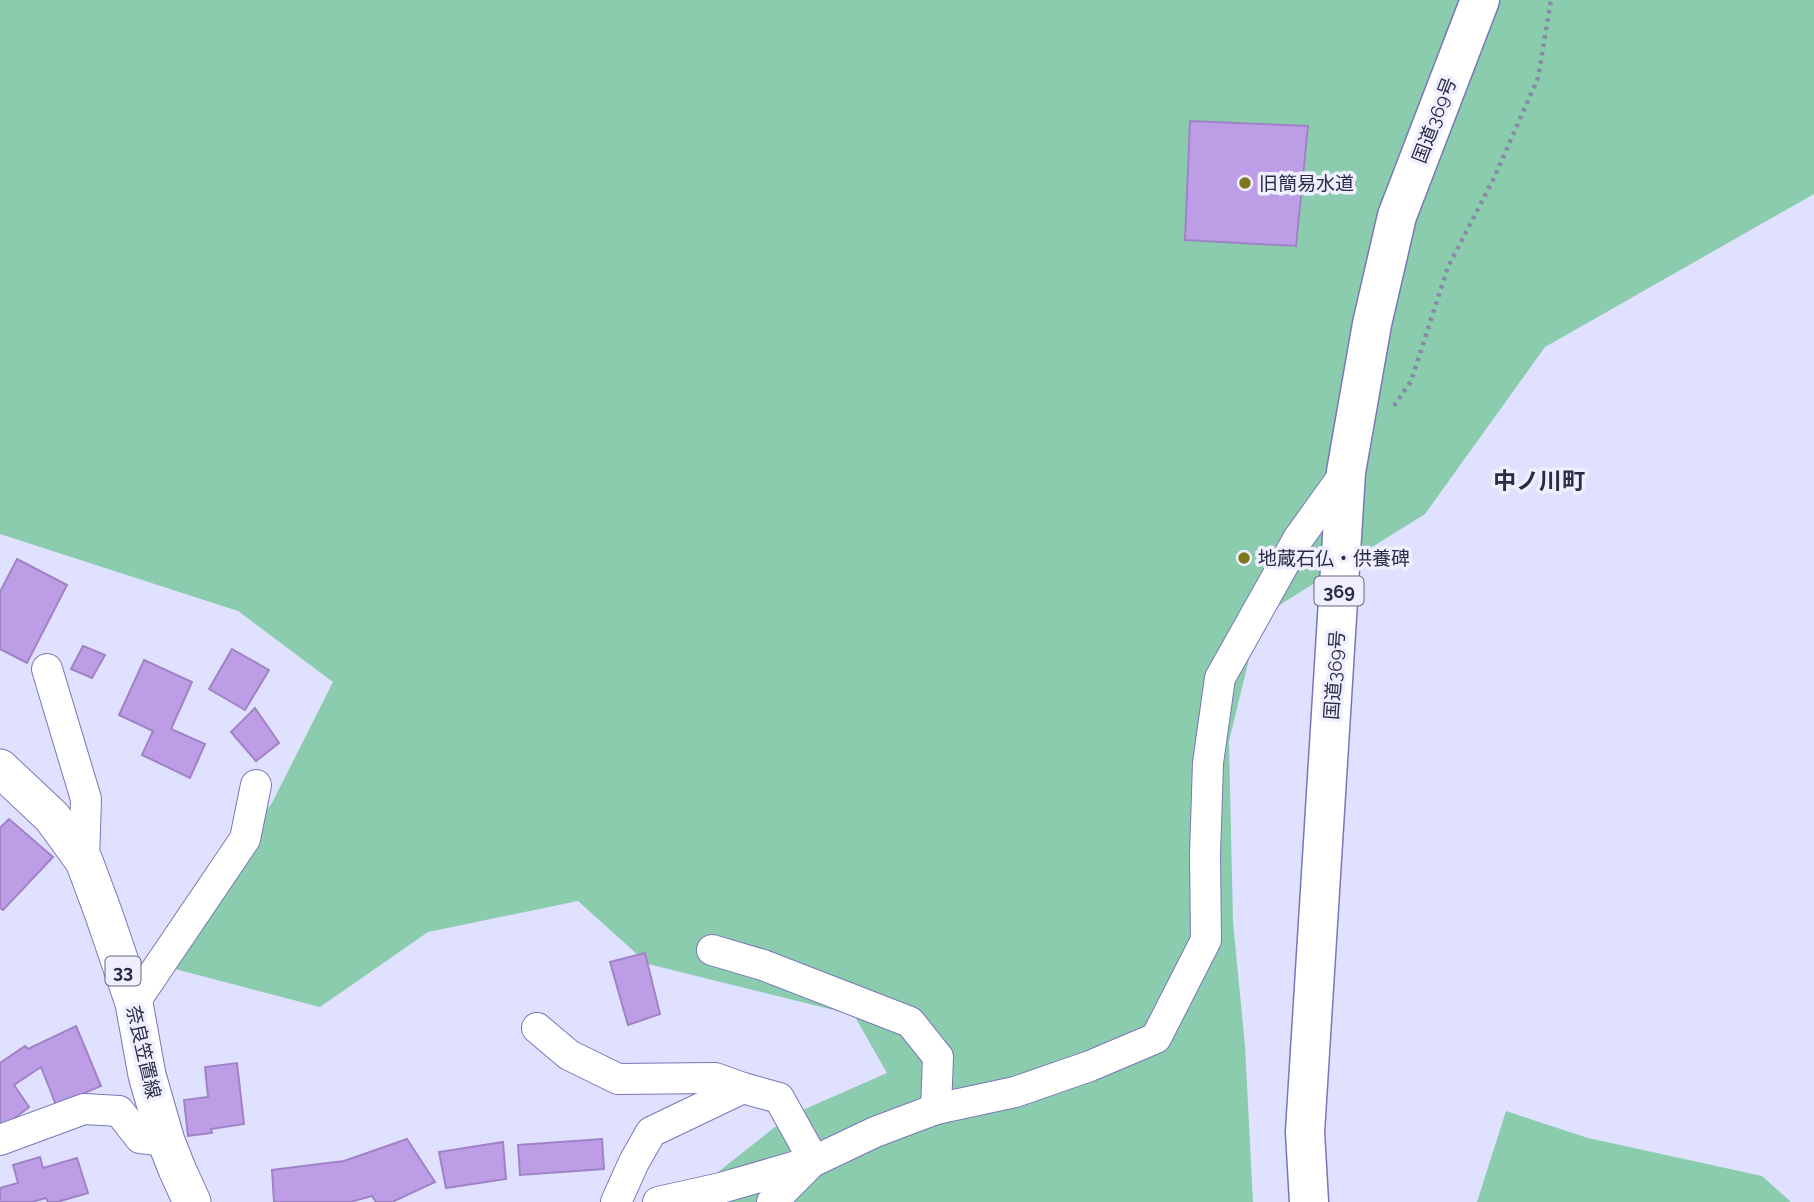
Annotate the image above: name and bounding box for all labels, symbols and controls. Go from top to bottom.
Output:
street label: 国道369号 [1408,74,1460,166]
place label: 旧簡易水道 [1259,172,1354,194]
marker: 旧簡易水道 [1237,175,1253,191]
district label: 中ノ川町 [1493,467,1585,494]
place label: 地蔵石仏・供養碑 [1258,547,1410,569]
marker: 地蔵石仏・供養碑 [1236,550,1252,566]
road number: 369 [1314,576,1364,606]
street label: 国道369号 [1320,629,1348,721]
road number: 33 [106,956,140,986]
street label: 奈良笠置線 [123,1003,165,1101]

